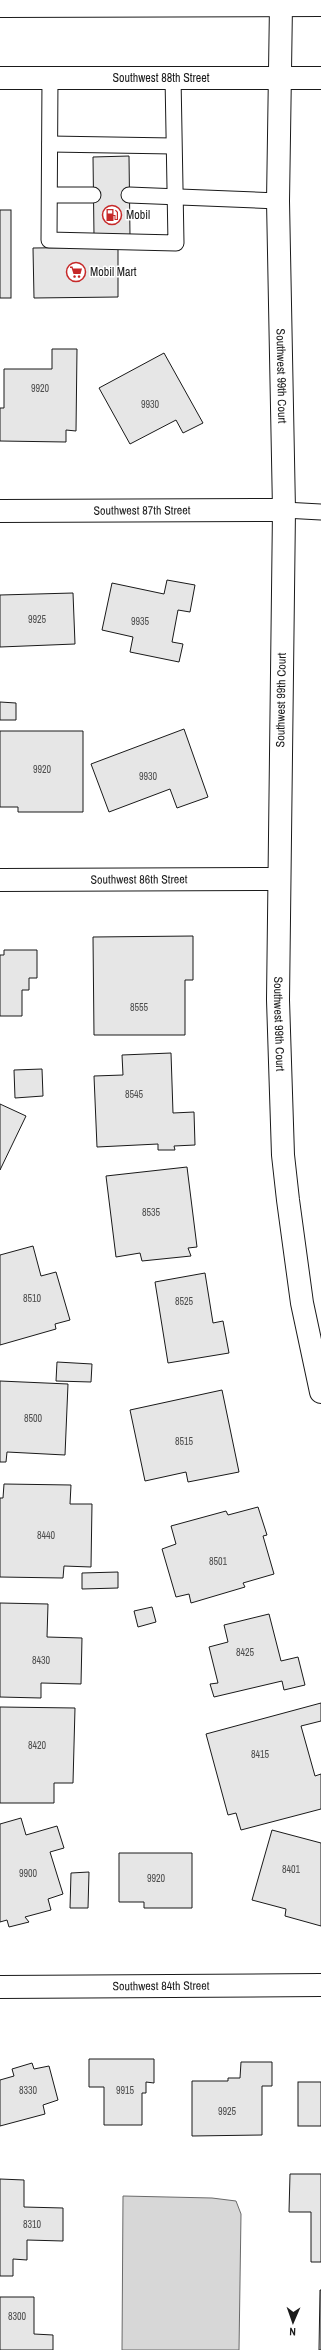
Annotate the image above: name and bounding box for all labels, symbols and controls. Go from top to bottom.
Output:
street label: Southwest 88th Street [112,70,210,86]
fuel station icon: Mobil [101,204,123,226]
place label: Mobil [126,207,150,223]
supermarket icon: Mobil Mart [65,261,87,283]
place label: Mobil Mart [90,264,137,280]
street label: Southwest 99th Court [272,328,290,424]
house number: 9920 [31,382,50,395]
house number: 9930 [141,398,160,411]
street label: Southwest 87th Street [93,502,191,519]
house number: 9925 [28,613,47,626]
house number: 9935 [131,615,150,628]
street label: Southwest 99th Court [272,652,290,747]
house number: 9920 [33,763,52,776]
house number: 9930 [139,770,158,783]
street label: Southwest 86th Street [90,871,188,888]
street label: Southwest 99th Court [270,976,288,1072]
house number: 8555 [130,1001,149,1014]
house number: 8545 [125,1088,144,1101]
house number: 8535 [142,1206,161,1219]
house number: 8510 [23,1292,42,1305]
house number: 8525 [175,1295,194,1308]
house number: 8500 [24,1412,43,1425]
house number: 8515 [175,1435,194,1448]
house number: 8440 [37,1529,56,1542]
house number: 8501 [209,1555,228,1568]
house number: 8425 [236,1646,255,1659]
house number: 8430 [32,1654,51,1667]
house number: 8420 [28,1739,47,1752]
house number: 8415 [251,1748,270,1761]
house number: 8401 [282,1863,301,1876]
house number: 9900 [19,1867,38,1880]
house number: 9920 [147,1872,166,1885]
street label: Southwest 84th Street [112,1978,210,1994]
house number: 8330 [19,2084,38,2097]
house number: 9915 [116,2084,135,2097]
house number: 9925 [218,2105,237,2118]
house number: 8310 [23,2218,42,2231]
north arrow [273,2302,313,2342]
house number: 8300 [8,2310,27,2323]
text: N [289,2325,296,2339]

